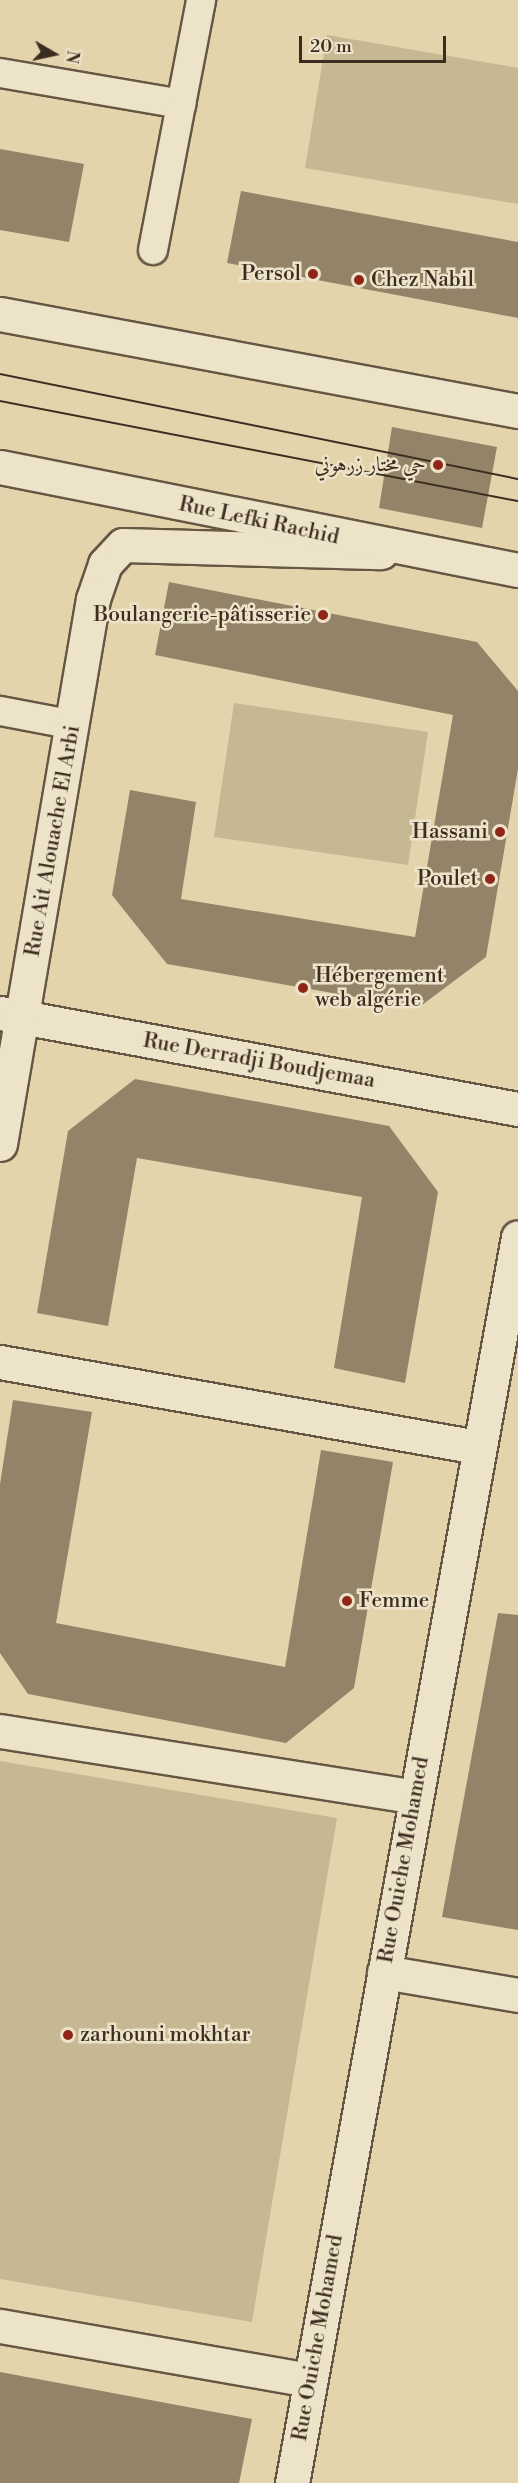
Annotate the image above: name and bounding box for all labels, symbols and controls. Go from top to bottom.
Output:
north arrow [24,24,84,84]
scale bar [302,24,449,62]
text: 20 m [310,35,352,58]
text: N [61,49,83,65]
place label: Persol [241,261,301,287]
marker: Persol [306,267,320,281]
place label: Chez Nabil [371,267,474,293]
marker: Chez Nabil [352,273,366,287]
place label: حي مختار زرهوني [314,452,426,478]
marker: حي مختار زرهوني [431,458,445,472]
street label: Rue Lefki Rachid [177,492,341,550]
place label: Boulangerie-pâtisserie [93,602,311,628]
marker: Boulangerie-pâtisserie [316,608,330,622]
street label: Rue Ait Alouache El Arbi [20,723,86,959]
place label: Hassani [412,819,488,845]
marker: Hassani [493,825,507,839]
place label: Poulet [417,866,478,892]
marker: Poulet [483,872,497,886]
place label: Hébergement web algérie [315,963,444,1013]
marker: Hébergement web algérie [296,981,310,995]
street label: Rue Derradji Boudjemaa [141,1028,377,1094]
place label: Femme [359,1588,429,1614]
marker: Femme [340,1594,354,1608]
street label: Rue Ouiche Mohamed [373,1755,435,1965]
place label: zarhouni mokhtar [80,2022,251,2048]
marker: zarhouni mokhtar [61,2028,75,2042]
street label: Rue Ouiche Mohamed [287,2233,349,2443]

